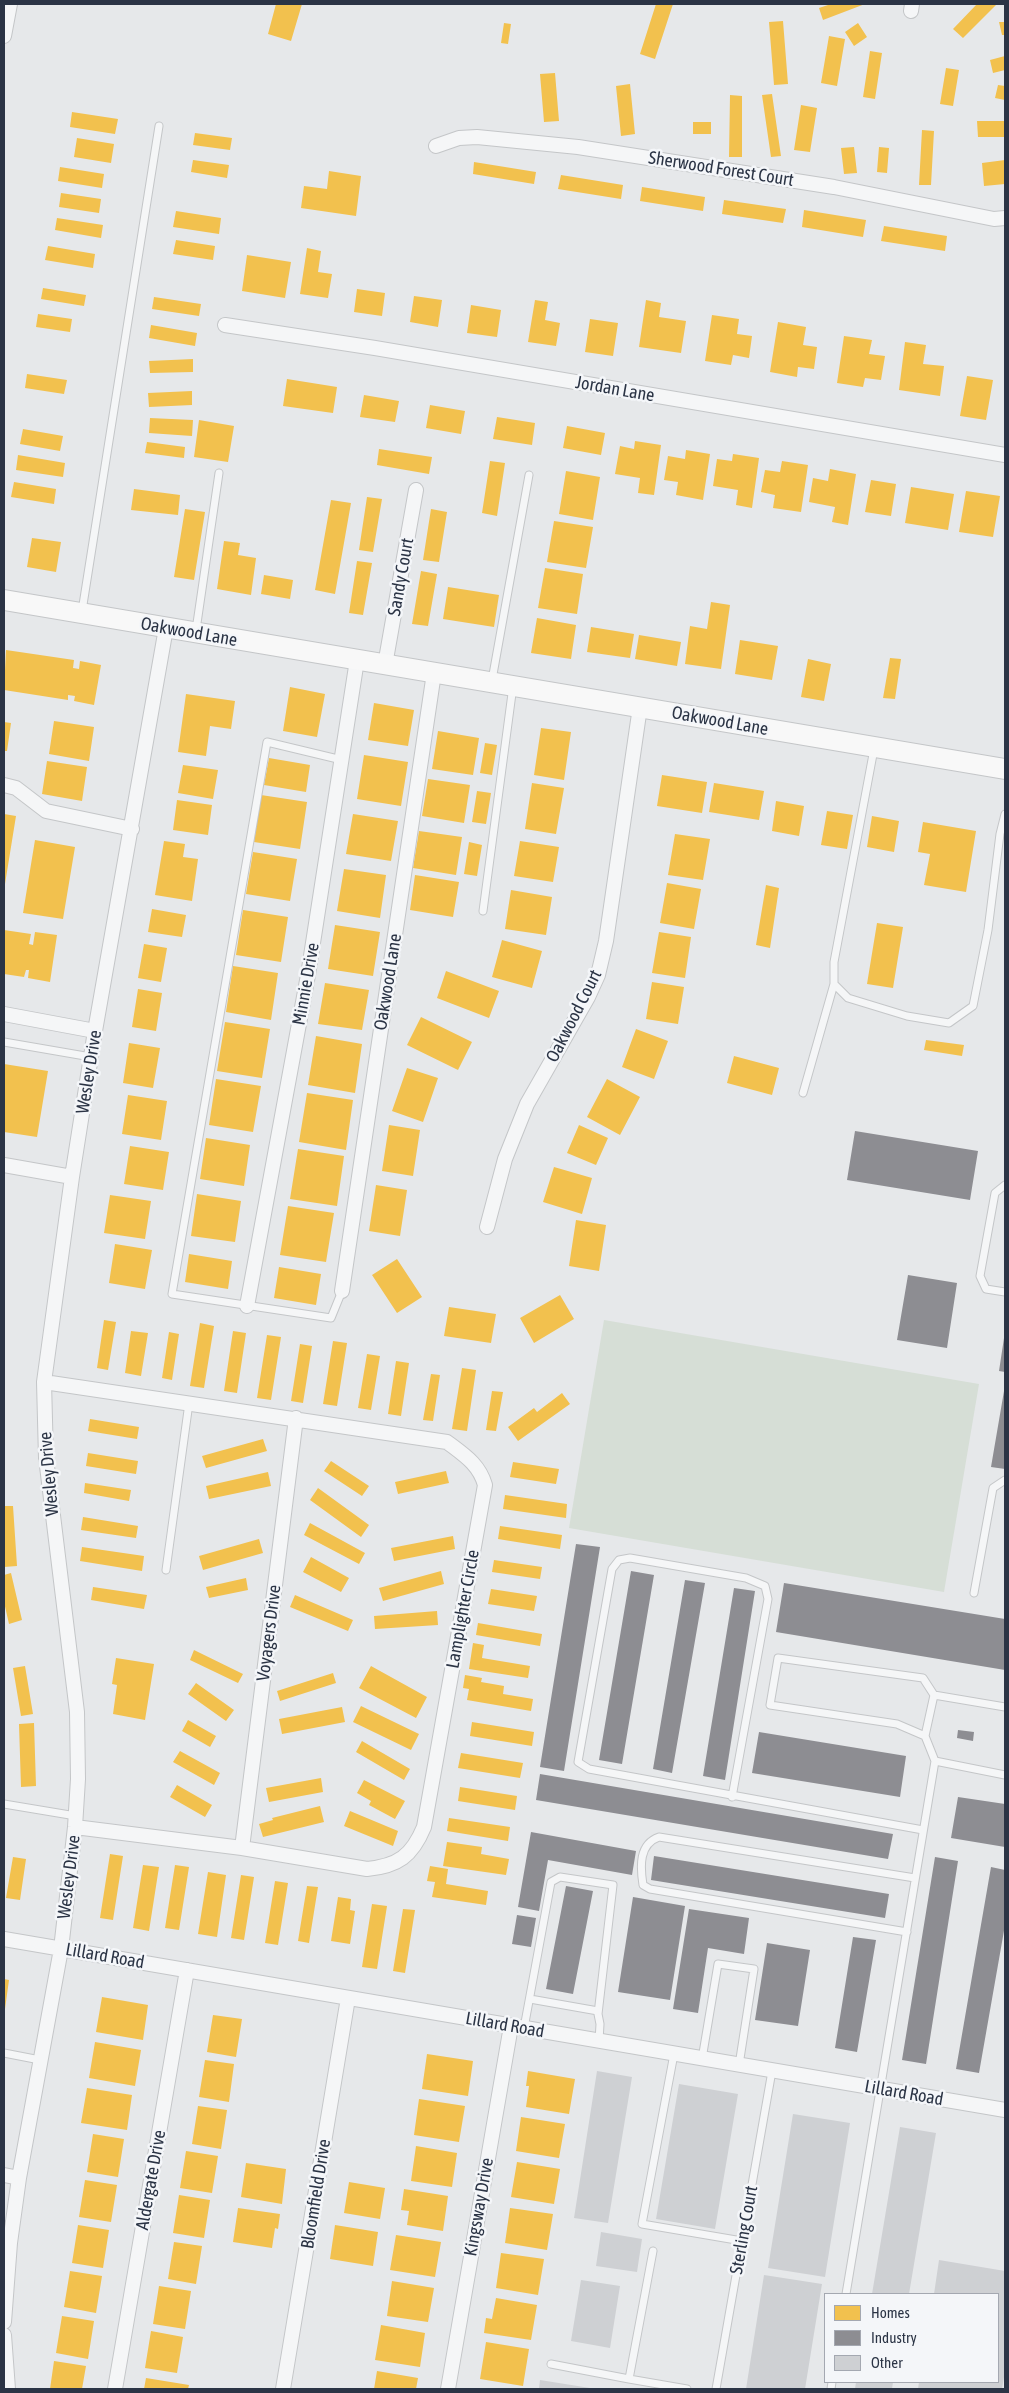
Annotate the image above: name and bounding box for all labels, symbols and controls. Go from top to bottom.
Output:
street label: Sherwood Forest Court [647,147,795,191]
street label: Jordan Lane [574,371,656,407]
street label: Sandy Court [384,536,418,618]
street label: Oakwood Lane [139,613,239,651]
street label: Oakwood Lane [670,702,770,740]
street label: Oakwood Lane [370,932,406,1032]
street label: Minnie Drive [288,941,324,1027]
street label: Oakwood Court [541,966,607,1066]
street label: Wesley Drive [72,1029,106,1115]
street label: Wesley Drive [35,1431,63,1517]
street label: Lamplighter Circle [442,1548,484,1670]
street label: Voyagers Drive [252,1584,286,1682]
street label: Wesley Drive [53,1834,85,1920]
street label: Lillard Road [64,1938,146,1974]
street label: Lillard Road [464,2007,546,2043]
street label: Lillard Road [863,2075,945,2111]
street label: Aldergate Drive [132,2128,170,2232]
street label: Bloomfield Drive [297,2138,335,2250]
street label: Kingsway Drive [460,2156,498,2258]
street label: Sterling Court [726,2184,762,2276]
legend [824,2293,999,2383]
text: Homes [871,2304,910,2321]
text: Industry [871,2329,917,2346]
text: Other [871,2354,903,2371]

